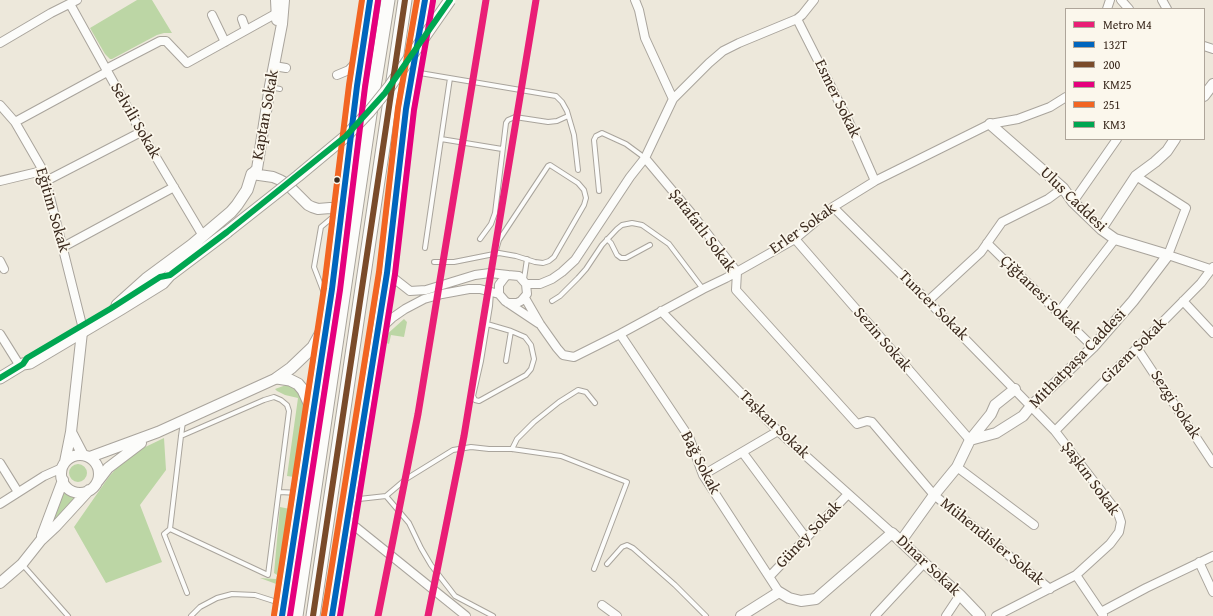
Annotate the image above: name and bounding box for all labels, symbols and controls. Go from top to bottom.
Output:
legend [1065,8,1205,140]
text: Metro M4 [1103,16,1152,33]
text: 132T [1103,36,1127,53]
text: 200 [1103,56,1120,73]
street label: Esmer Sokak [810,57,864,141]
street label: Kaptan Sokak [249,68,283,162]
text: KM25 [1103,76,1132,93]
street label: Selvili Sokak [106,80,164,162]
text: 251 [1103,96,1120,113]
text: KM3 [1103,116,1126,133]
street label: Ulus Caddesi [1036,163,1110,237]
street label: Eğitim Sokak [31,166,73,254]
unlabelled marker [332,175,342,185]
street label: Şatafatlı Sokak [664,186,740,276]
street label: Erler Sokak [766,199,840,259]
street label: Çiğtanesi Sokak [996,252,1084,338]
street label: Tuncer Sokak [894,267,972,345]
street label: Sezin Sokak [849,304,915,376]
street label: Mithatpaşa Caddesi [1026,305,1130,413]
street label: Gizem Sokak [1097,314,1171,388]
street label: Sezgi Sokak [1146,367,1204,443]
street label: Taşkan Sokak [735,387,813,463]
street label: Bağ Sokak [676,428,724,498]
street label: Şaşkın Sokak [1057,438,1123,520]
street label: Mühendisler Sokak [936,494,1048,590]
street label: Güney Sokak [772,497,846,573]
street label: Dinar Sokak [892,531,964,601]

